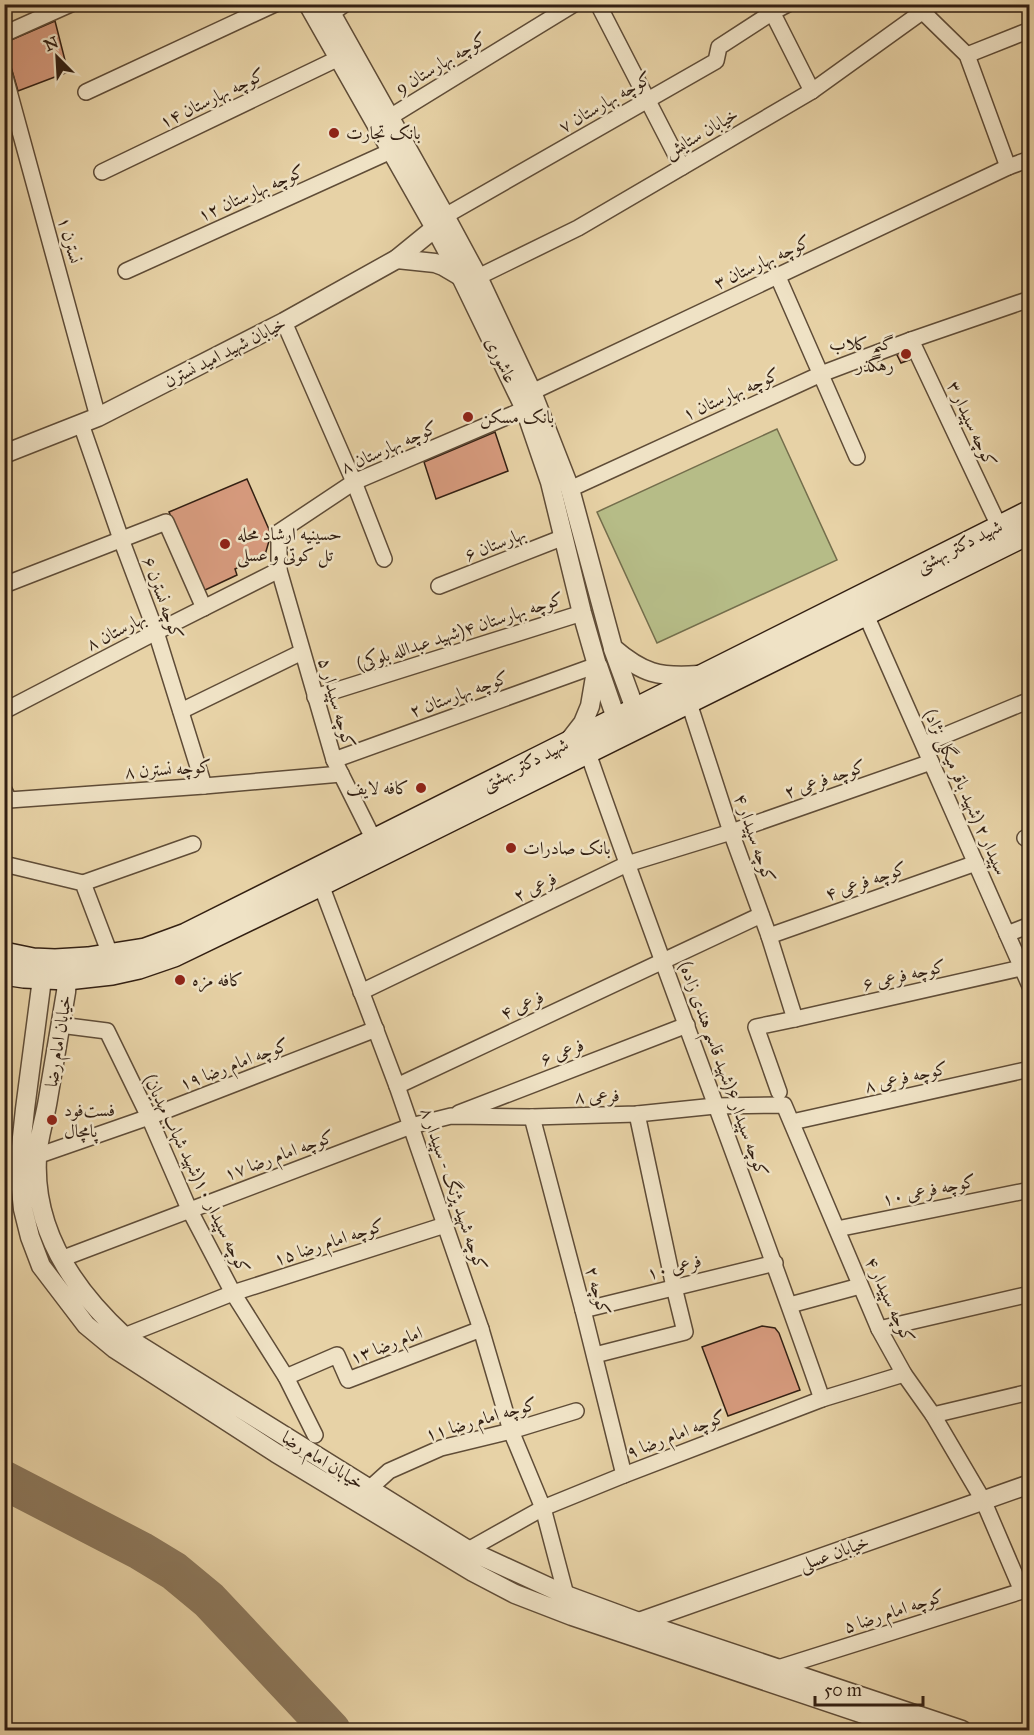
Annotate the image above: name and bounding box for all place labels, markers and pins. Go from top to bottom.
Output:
place label: بانک تجارت [346,122,421,144]
marker: بانک تجارت [327,126,341,140]
place label: گیم کلاب رهگذر [829,333,894,376]
marker: گیم کلاب رهگذر [899,347,913,361]
place label: بانک مسکن [480,406,554,429]
marker: بانک مسکن [461,410,475,424]
place label: حسینیه ارشاد محله تل کوتی و عسلی [237,523,342,568]
marker: حسینیه ارشاد محله تل کوتی و عسلی [218,537,232,551]
place label: کافه لایف [346,777,409,799]
marker: کافه لایف [414,781,428,795]
place label: بانک صادرات [523,837,611,859]
marker: بانک صادرات [504,841,518,855]
place label: کافه مزه [192,969,243,993]
marker: کافه مزه [173,973,187,987]
place label: فست‌فود پامچال [64,1099,115,1144]
marker: فست‌فود پامچال [45,1113,59,1127]

